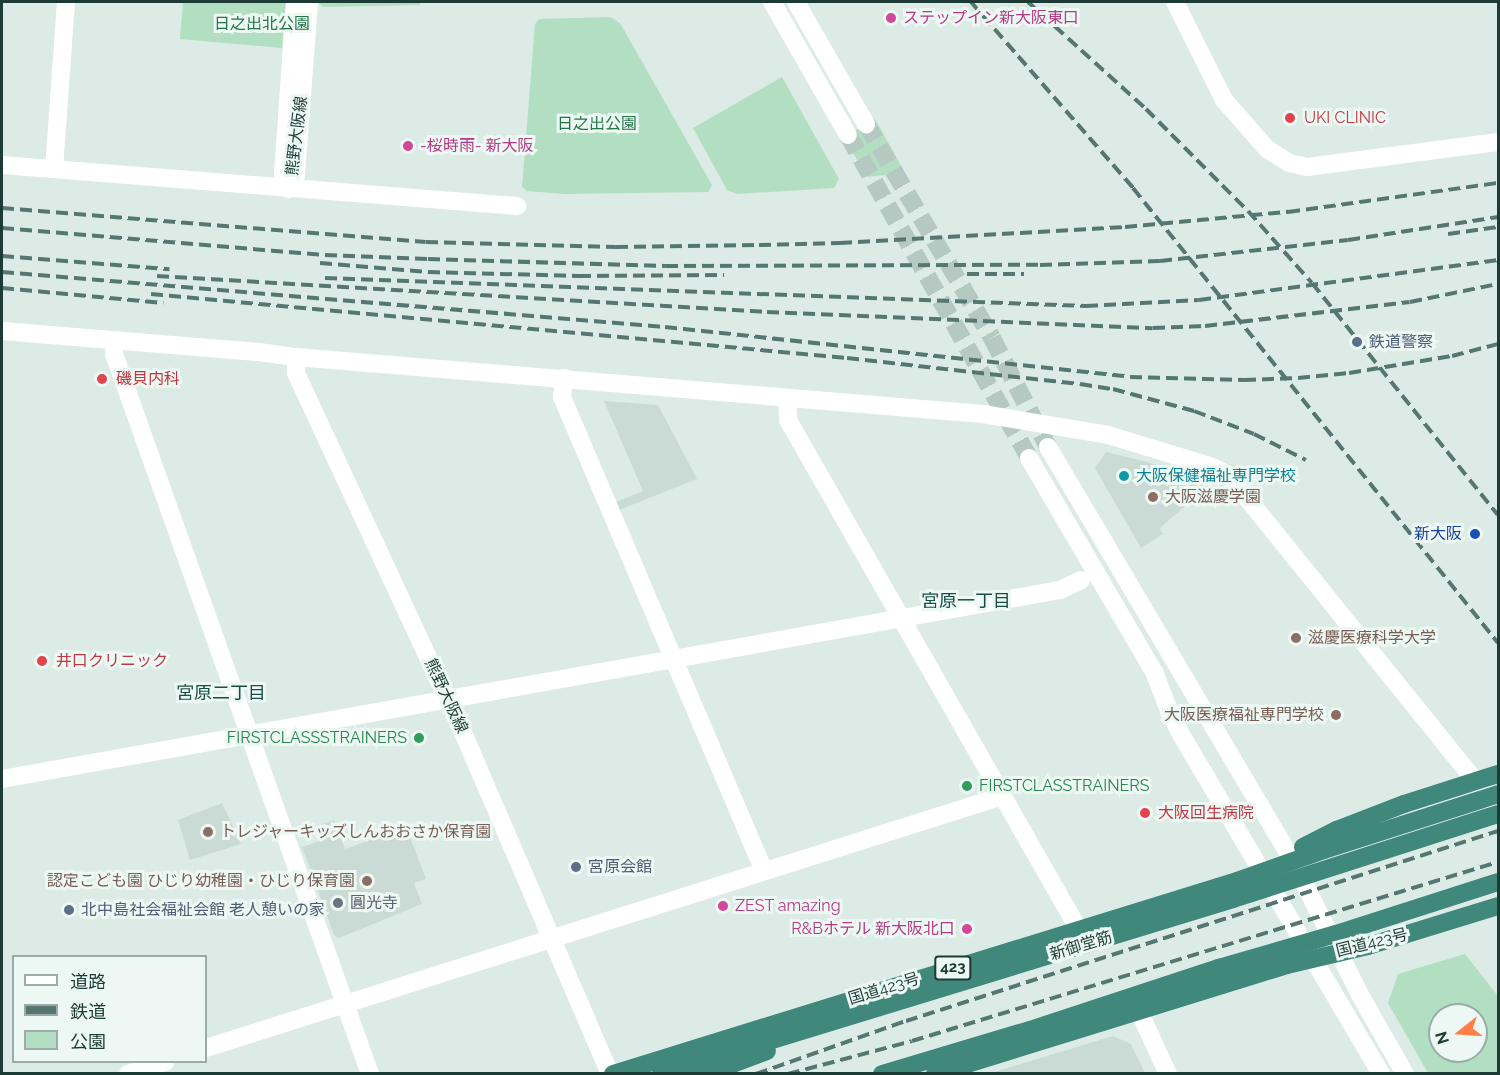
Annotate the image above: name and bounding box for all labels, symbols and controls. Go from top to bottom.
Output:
place label: ステップイン新大阪東口 [903,8,1079,28]
marker: ステップイン新大阪東口 [884,11,898,25]
park label: 日之出北公園 [214,14,310,34]
street label: 熊野大阪線 [283,95,311,177]
place label: UKI CLINIC [1304,108,1386,128]
marker: UKI CLINIC [1281,109,1299,127]
park label: 日之出公園 [557,114,637,134]
place label: -桜時雨- 新大阪 [420,136,534,156]
marker: -桜時雨- 新大阪 [401,139,415,153]
place label: 鉄道警察 [1369,332,1433,352]
marker: 鉄道警察 [1350,335,1364,349]
place label: 磯貝内科 [116,369,180,389]
marker: 磯貝内科 [93,370,111,388]
place label: 大阪保健福祉専門学校 [1136,466,1296,486]
marker: 大阪保健福祉専門学校 [1117,469,1131,483]
place label: 大阪滋慶学園 [1165,487,1261,507]
marker: 大阪滋慶学園 [1146,490,1160,504]
place label: 新大阪 [1414,524,1462,544]
marker: 新大阪 [1466,525,1484,543]
district label: 宮原一丁目 [921,590,1011,612]
place label: 滋慶医療科学大学 [1308,628,1436,648]
marker: 滋慶医療科学大学 [1289,631,1303,645]
place label: 井口クリニック [56,651,168,671]
marker: 井口クリニック [33,652,51,670]
street label: 熊野大阪線 [420,656,472,736]
district label: 宮原二丁目 [176,682,266,704]
place label: 大阪医療福祉専門学校 [1164,705,1324,725]
marker: 大阪医療福祉専門学校 [1329,708,1343,722]
place label: FIRSTCLASSSTRAINERS [227,728,407,748]
marker: FIRSTCLASSSTRAINERS [412,731,426,745]
place label: FIRSTCLASSTRAINERS [979,776,1149,796]
marker: FIRSTCLASSTRAINERS [960,779,974,793]
place label: 大阪回生病院 [1158,803,1254,823]
marker: 大阪回生病院 [1136,804,1154,822]
place label: トレジャーキッズしんおおさか保育園 [220,822,492,842]
marker: トレジャーキッズしんおおさか保育園 [201,825,215,839]
place label: 宮原会館 [588,857,652,877]
marker: 宮原会館 [569,860,583,874]
place label: 認定こども園 ひじり幼稚園・ひじり保育園 [47,871,355,891]
marker: 認定こども園 ひじり幼稚園・ひじり保育園 [360,874,374,888]
place label: 圓光寺 [350,893,398,913]
marker: 圓光寺 [331,896,345,910]
place label: ZEST amazing [735,896,841,916]
marker: ZEST amazing [716,899,730,913]
place label: 北中島社会福祉会館 老人憩いの家 [81,900,325,920]
marker: 北中島社会福祉会館 老人憩いの家 [62,903,76,917]
place label: R&Bホテル 新大阪北口 [791,919,955,939]
marker: R&Bホテル 新大阪北口 [960,922,974,936]
street label: 国道423号 [1334,925,1410,961]
street label: 新御堂筋 [1048,927,1114,965]
legend [12,955,207,1063]
road number: 423 [934,956,972,980]
street label: 国道423号 [846,969,922,1009]
text: 道路 [70,971,106,992]
text: 鉄道 [70,1001,106,1022]
north arrow [1428,1003,1488,1063]
text: N [1431,1029,1453,1046]
text: 公園 [70,1031,106,1052]

